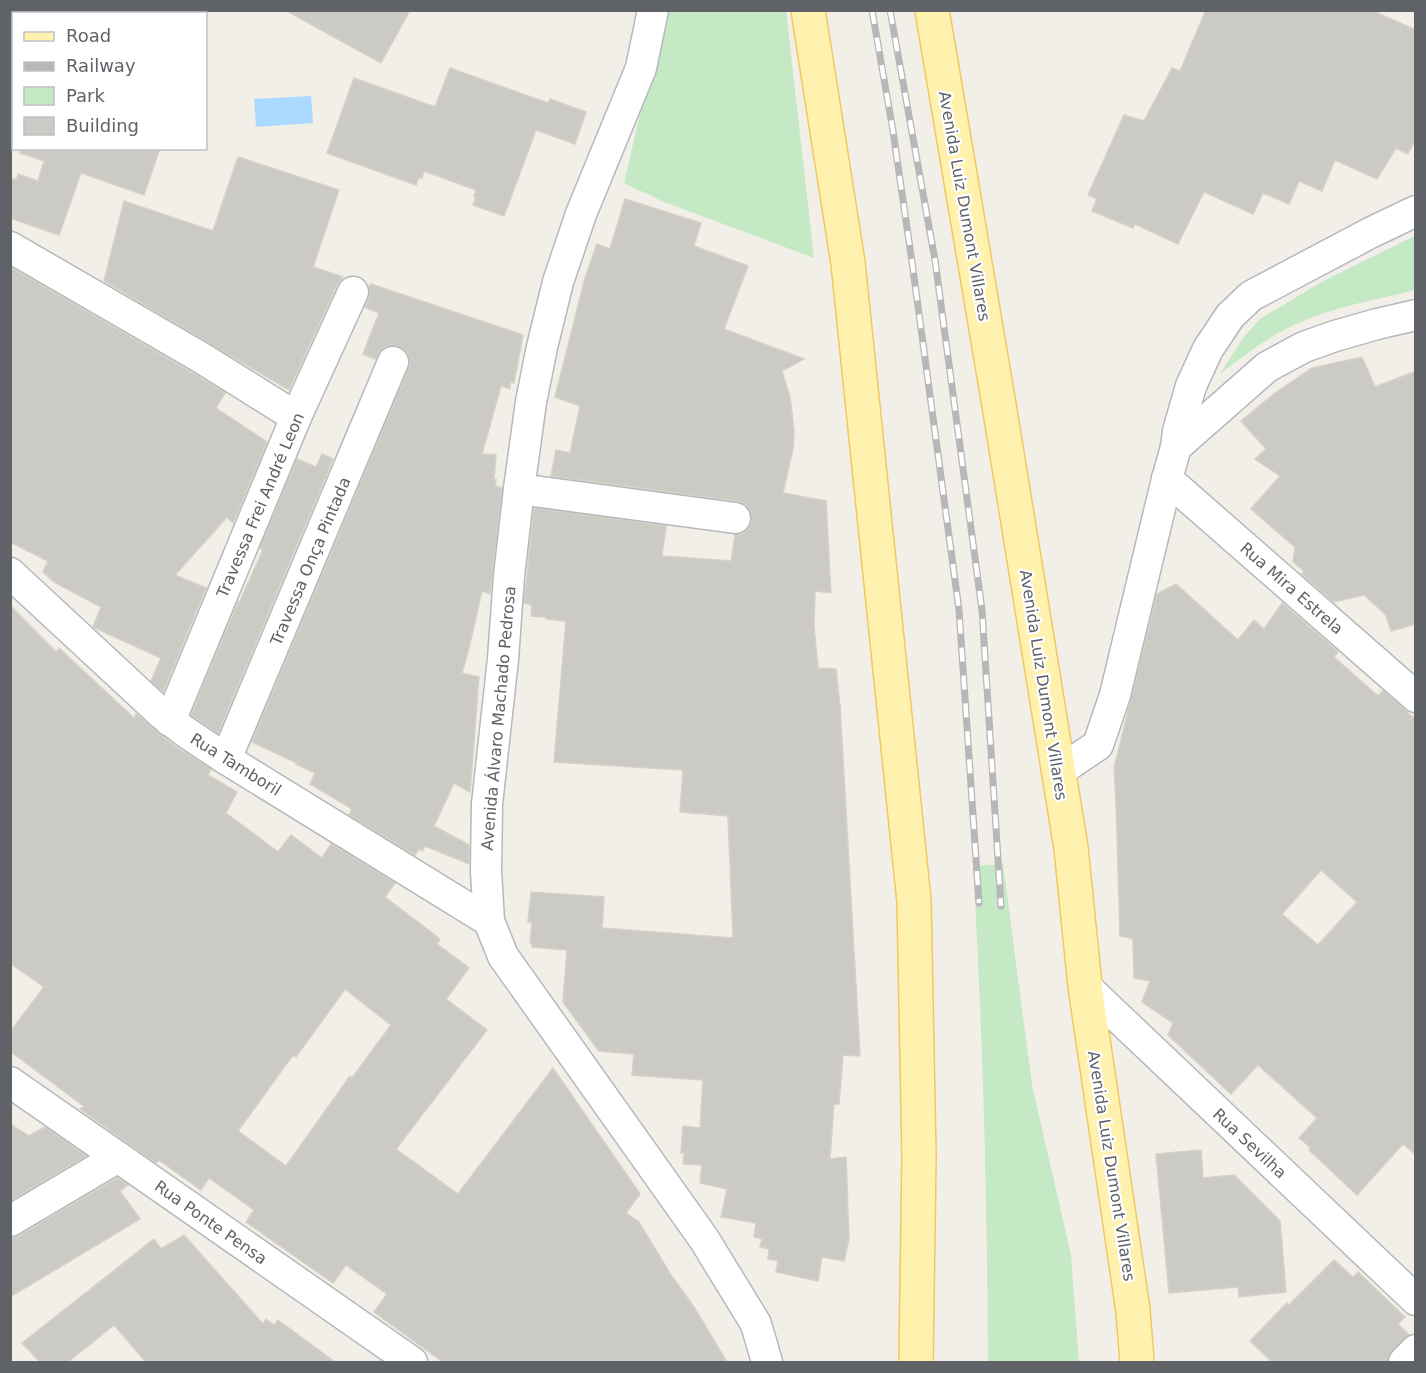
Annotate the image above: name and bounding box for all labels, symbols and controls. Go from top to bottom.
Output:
legend [12,12,207,150]
text: Road [66,25,111,46]
text: Railway [66,55,136,76]
text: Park [66,85,105,106]
street label: Avenida Luiz Dumont Villares [935,90,994,323]
text: Building [66,115,139,136]
street label: Travessa Frei André Leon [212,410,308,601]
street label: Travessa Onça Pintada [266,474,355,649]
street label: Rua Mira Estrela [1236,539,1347,638]
street label: Avenida Luiz Dumont Villares [1016,568,1071,802]
street label: Avenida Álvaro Machado Pedrosa [477,585,520,851]
street label: Rua Tamboril [187,729,285,800]
street label: Avenida Luiz Dumont Villares [1084,1049,1139,1283]
street label: Rua Sevilha [1209,1104,1290,1182]
street label: Rua Ponte Pensa [151,1177,271,1268]

